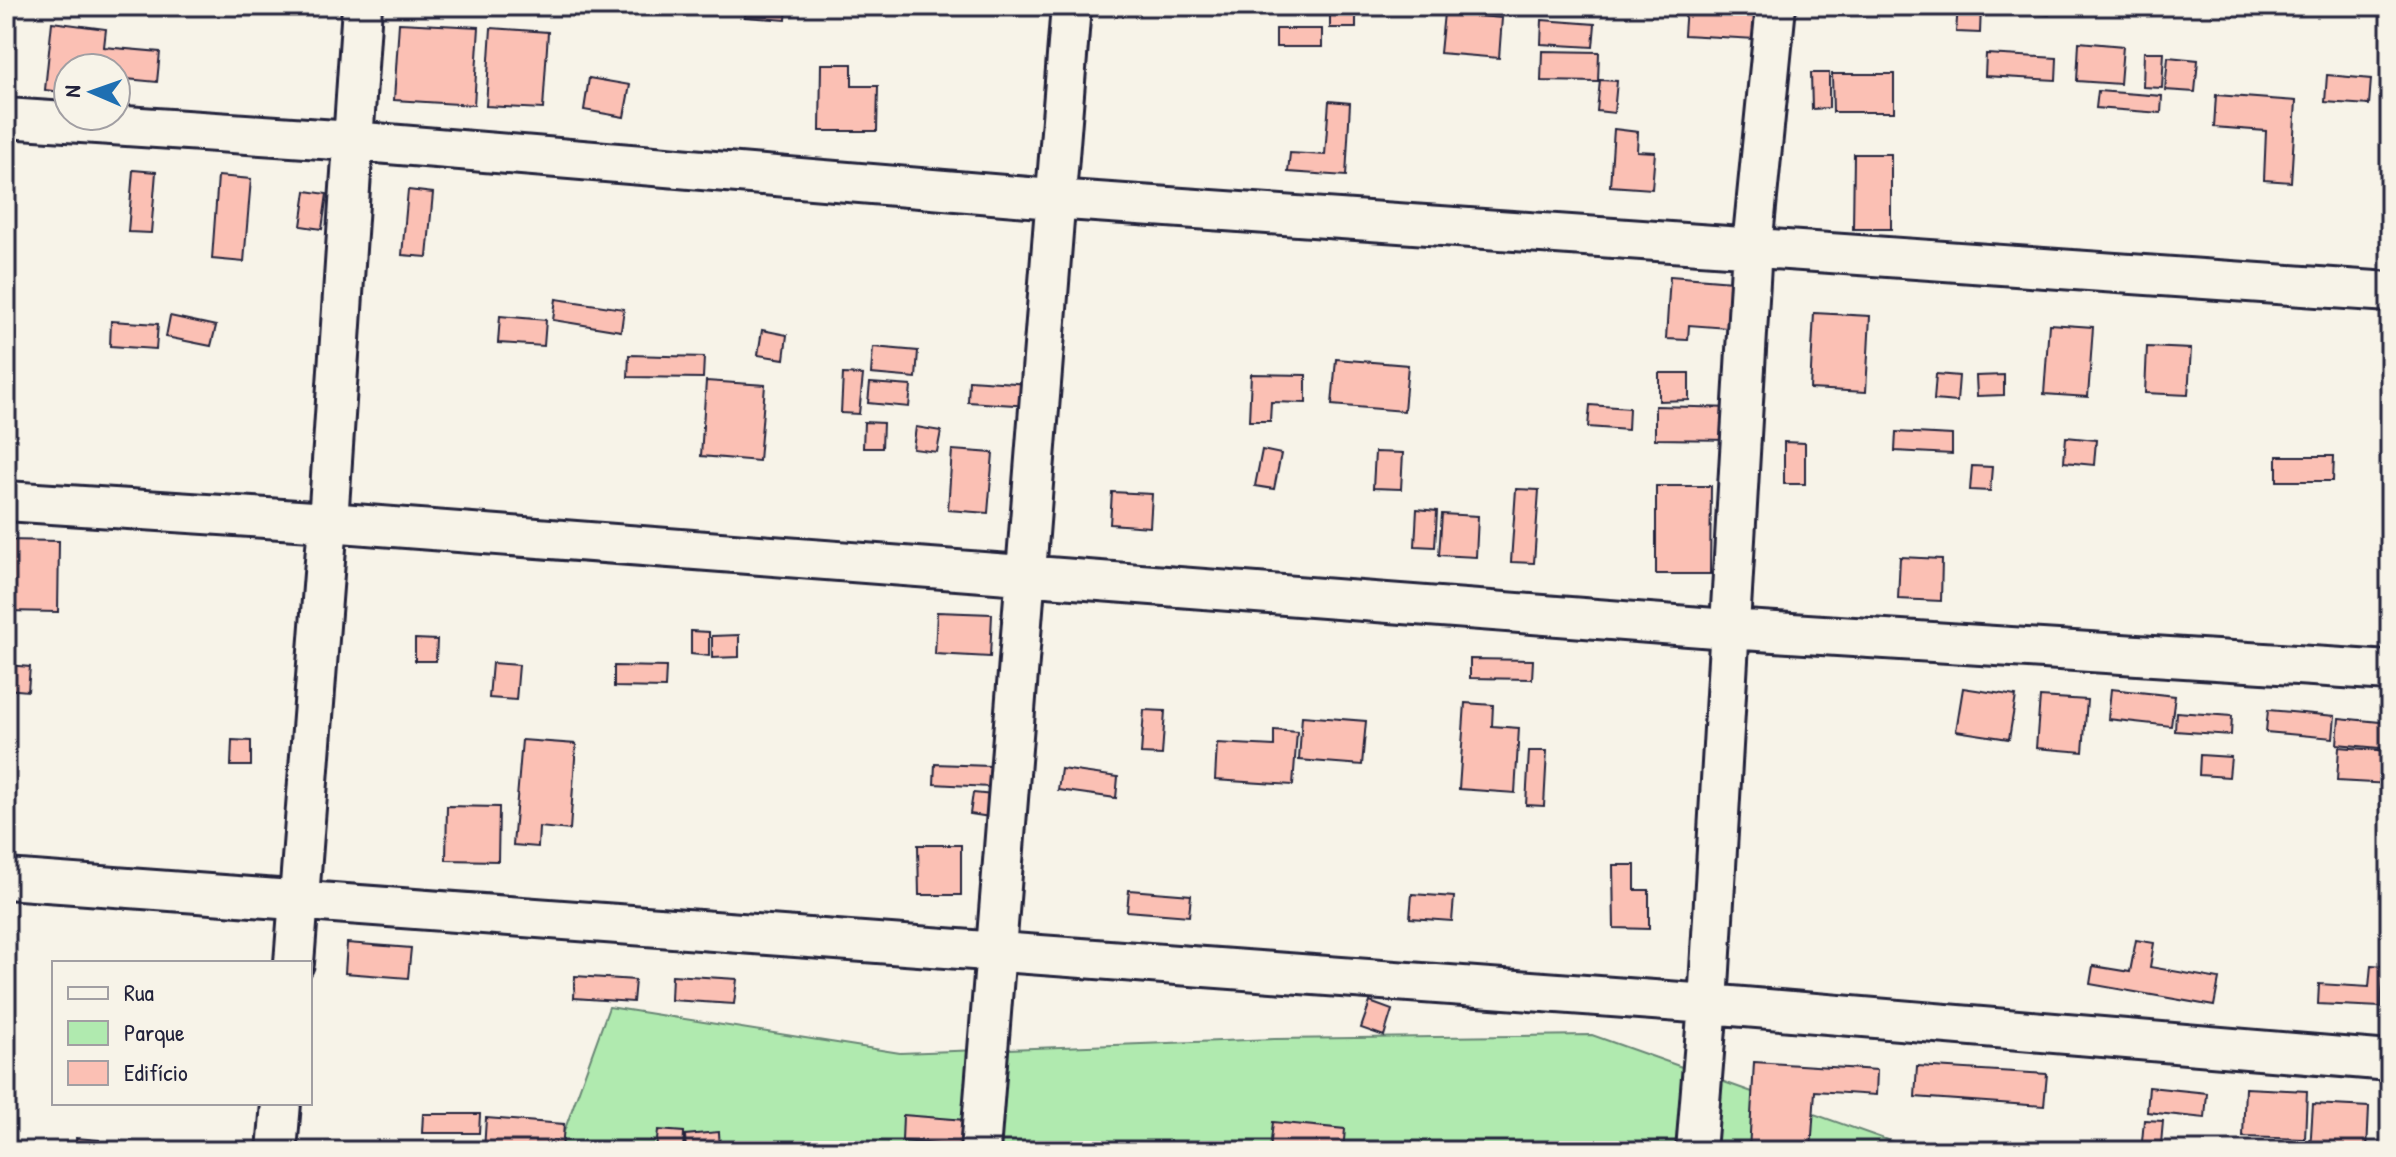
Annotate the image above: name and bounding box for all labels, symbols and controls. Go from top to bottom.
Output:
north arrow [52,52,132,132]
text: N [57,85,87,98]
legend [52,961,312,1105]
text: Rua [124,976,154,1008]
text: Parque [124,1016,185,1048]
text: Edifício [124,1056,188,1088]

